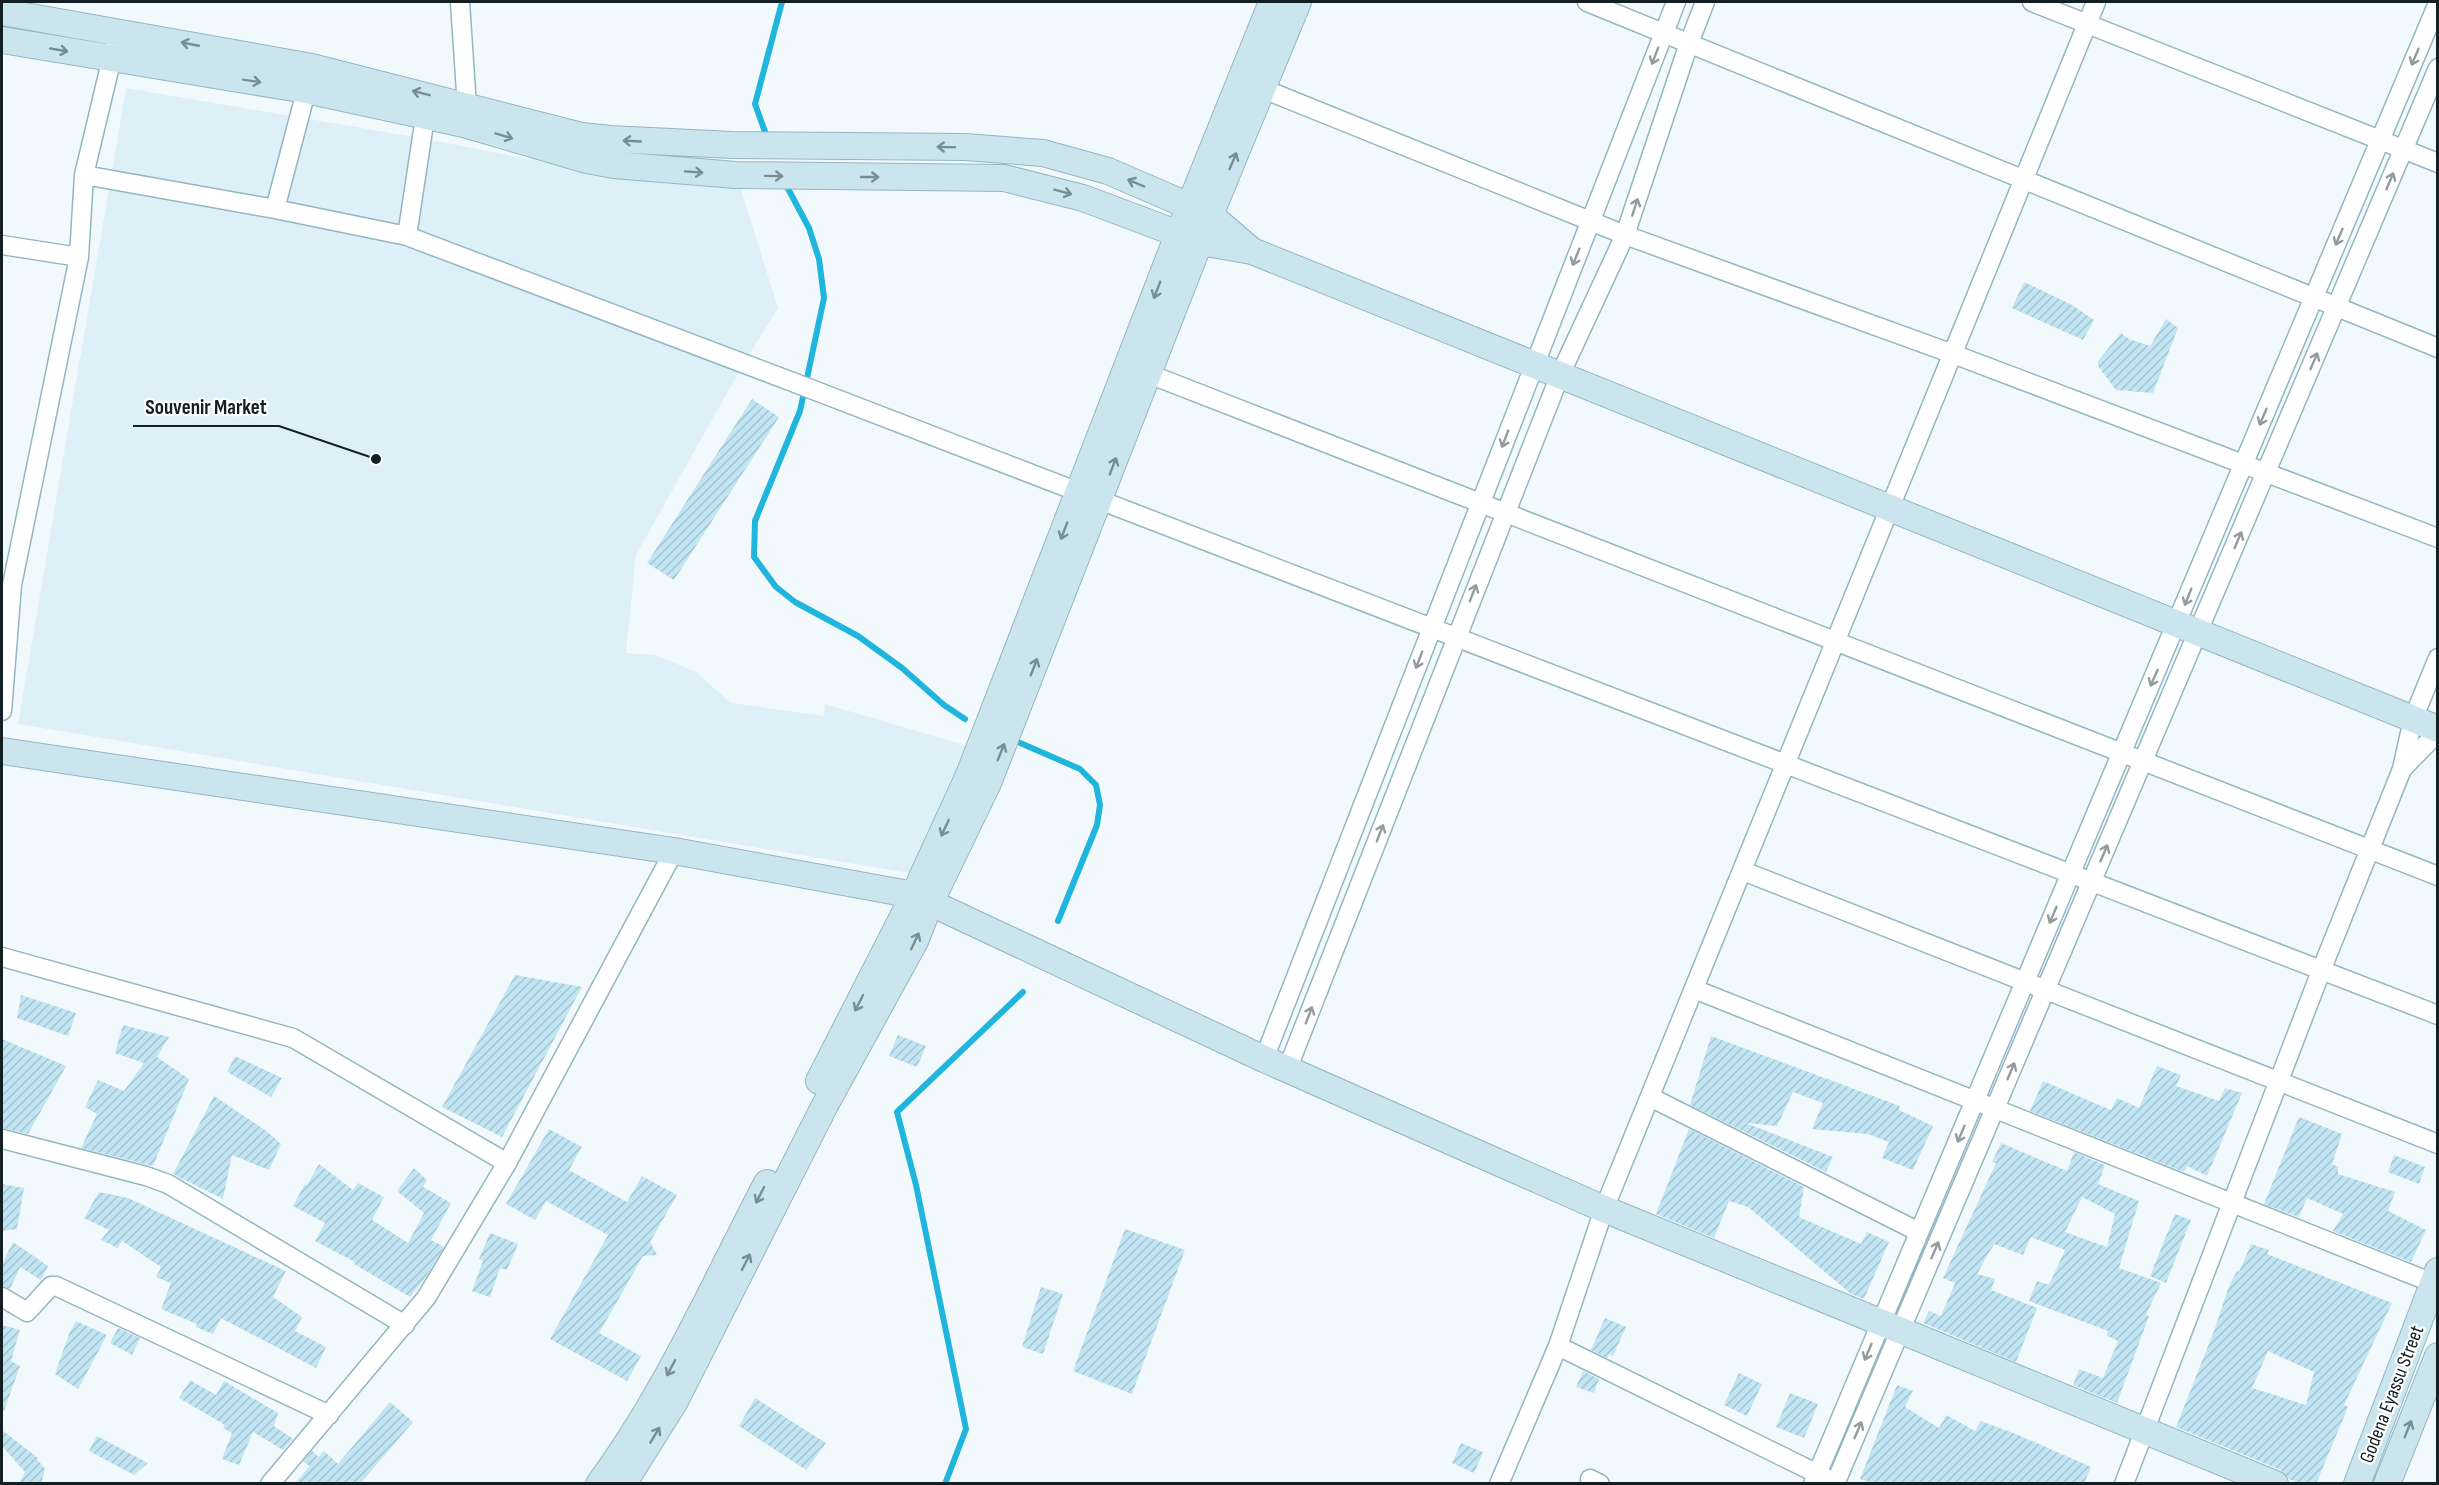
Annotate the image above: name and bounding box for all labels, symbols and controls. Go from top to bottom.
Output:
one-way arrow [180,38,200,49]
one-way arrow [49,45,69,56]
one-way arrow [1649,46,1660,65]
one-way arrow [2409,48,2420,66]
one-way arrow [241,76,261,87]
one-way arrow [412,87,431,99]
one-way arrow [494,131,513,142]
one-way arrow [622,135,642,146]
one-way arrow [937,141,957,153]
one-way arrow [1228,153,1239,171]
one-way arrow [684,167,704,178]
one-way arrow [763,170,783,182]
one-way arrow [859,171,879,183]
one-way arrow [2385,172,2396,191]
one-way arrow [1127,177,1146,188]
one-way arrow [1053,187,1072,198]
one-way arrow [1630,198,1641,217]
one-way arrow [2333,227,2344,246]
one-way arrow [1570,247,1581,266]
one-way arrow [1150,280,1161,299]
one-way arrow [2309,352,2320,370]
callout: Souvenir Market [133,387,279,426]
text: Souvenir Market [145,395,267,420]
one-way arrow [2257,407,2268,425]
one-way arrow [1499,429,1510,447]
one-way arrow [1108,457,1119,476]
one-way arrow [1058,521,1069,539]
one-way arrow [2233,531,2244,550]
one-way arrow [1468,584,1479,603]
one-way arrow [2182,587,2193,605]
one-way arrow [1413,650,1424,668]
one-way arrow [1030,659,1041,677]
one-way arrow [2148,668,2159,686]
one-way arrow [996,744,1007,762]
one-way arrow [938,818,950,836]
one-way arrow [1375,825,1386,843]
one-way arrow [2100,844,2111,862]
one-way arrow [2046,906,2057,924]
one-way arrow [910,933,921,951]
one-way arrow [853,993,864,1011]
one-way arrow [1304,1006,1315,1025]
one-way arrow [2006,1062,2017,1081]
one-way arrow [1955,1124,1966,1142]
one-way arrow [754,1186,766,1204]
one-way arrow [1930,1242,1941,1260]
one-way arrow [741,1254,753,1272]
street label: Godena Eyassu Street [2355,1322,2429,1467]
one-way arrow [1862,1343,1873,1361]
one-way arrow [664,1359,676,1377]
one-way arrow [2403,1420,2414,1439]
one-way arrow [1853,1421,1864,1439]
one-way arrow [649,1427,661,1444]

